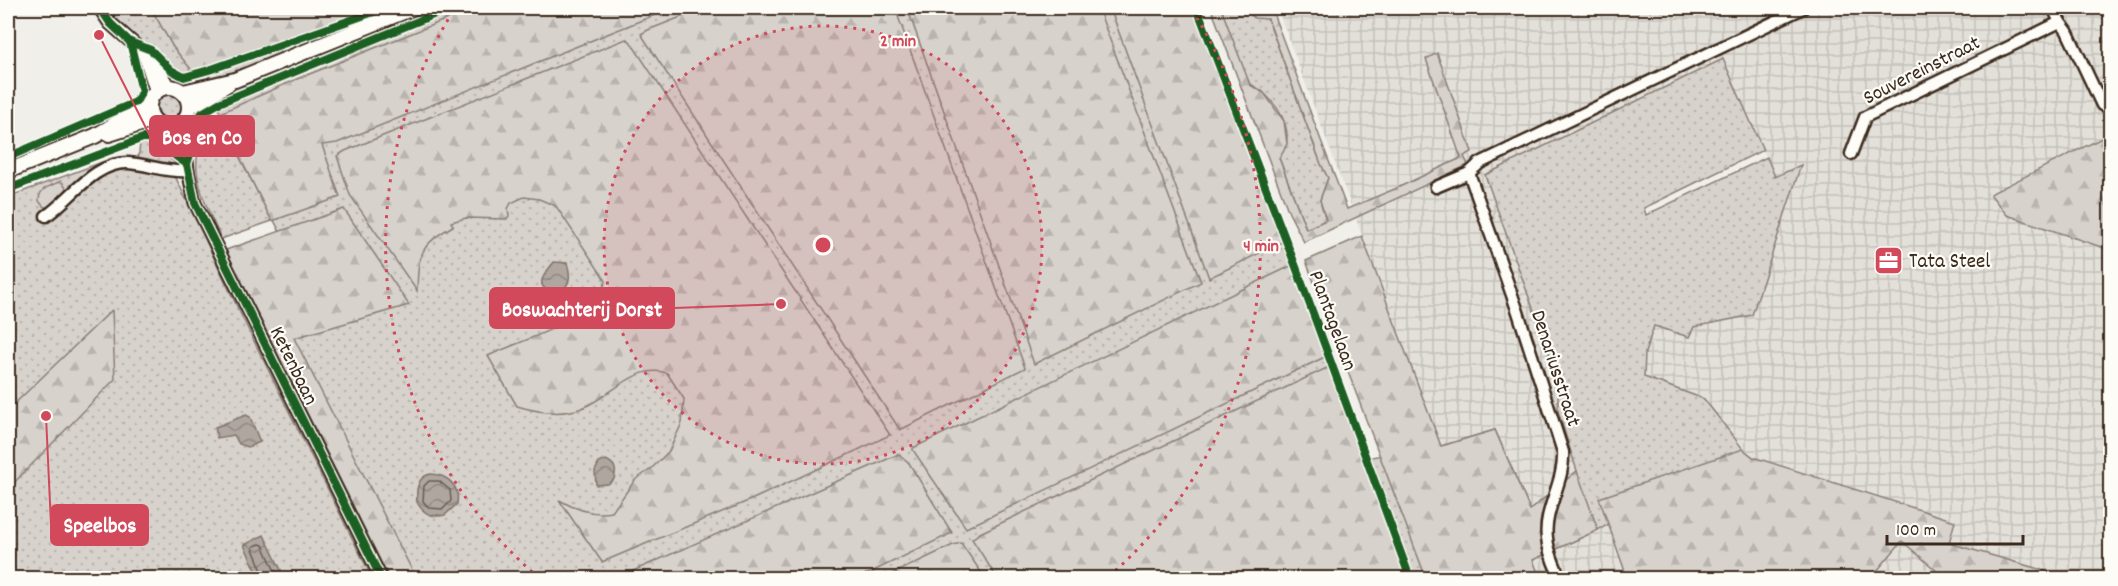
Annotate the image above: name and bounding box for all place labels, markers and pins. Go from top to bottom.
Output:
callout: Bos en Co [150,116,254,156]
centre of rings [813,235,833,255]
office icon: Tata Steel [1872,244,1904,276]
place label: Tata Steel [1909,248,1990,278]
callout: Boswachterij Dorst [490,288,674,328]
callout: Speelbos [51,505,148,545]

